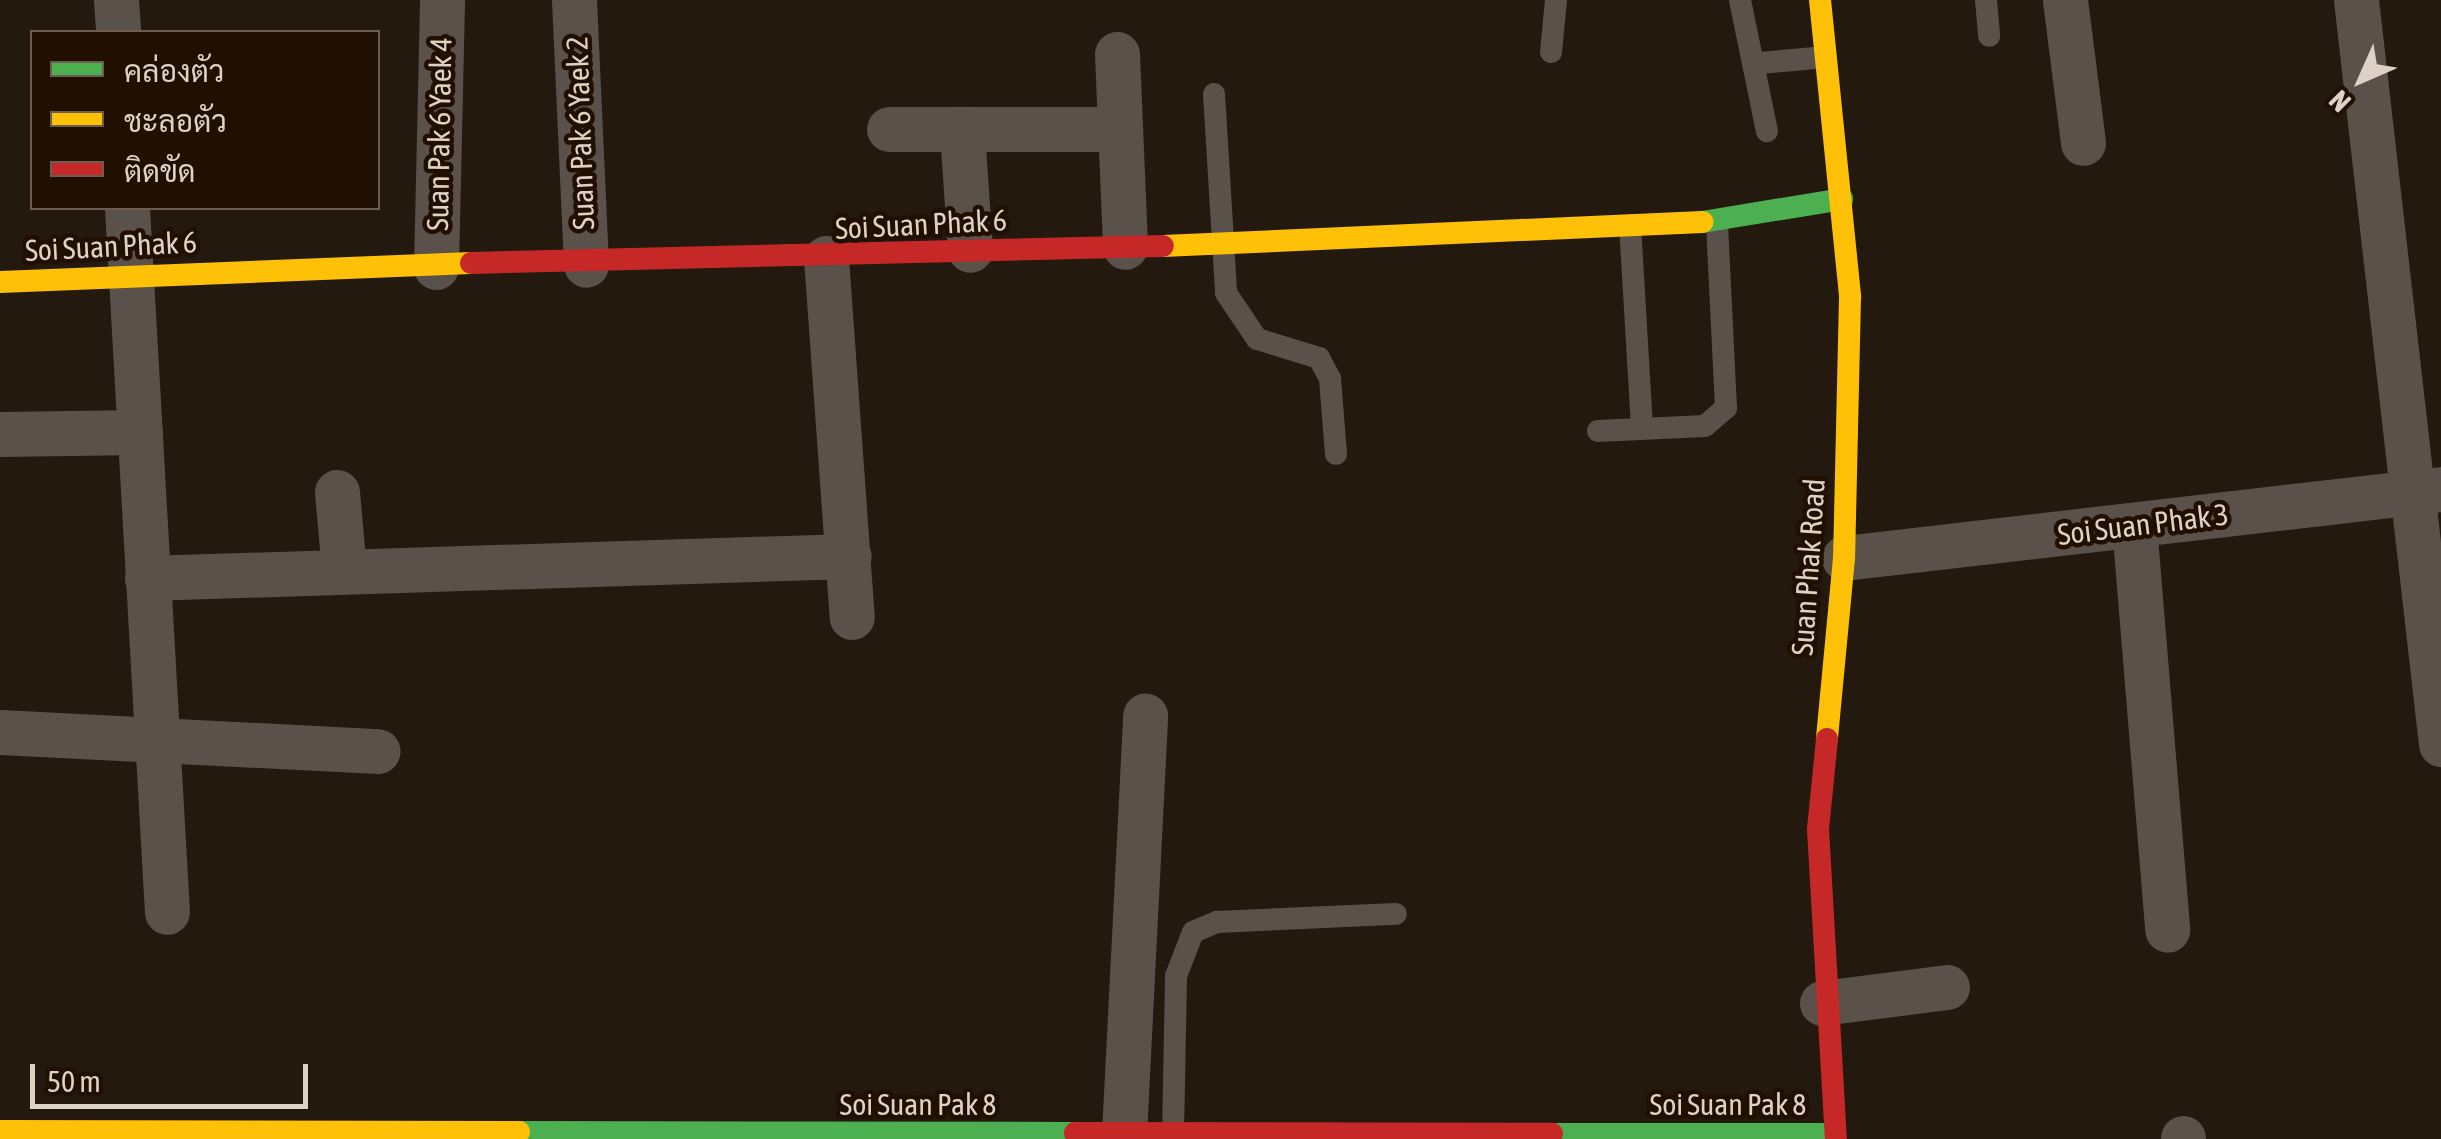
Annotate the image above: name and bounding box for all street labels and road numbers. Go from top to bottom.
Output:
street label: Suan Pak 6 Yaek 2 [559,36,601,230]
street label: Suan Pak 6 Yaek 4 [419,37,459,231]
street label: Soi Suan Phak 6 [834,202,1008,246]
street label: Soi Suan Phak 6 [24,224,198,268]
street label: Suan Phak Road [1784,477,1832,657]
street label: Soi Suan Phak 3 [2055,496,2231,552]
street label: Soi Suan Pak 8 [840,1086,996,1122]
street label: Soi Suan Pak 8 [1650,1086,1806,1122]

